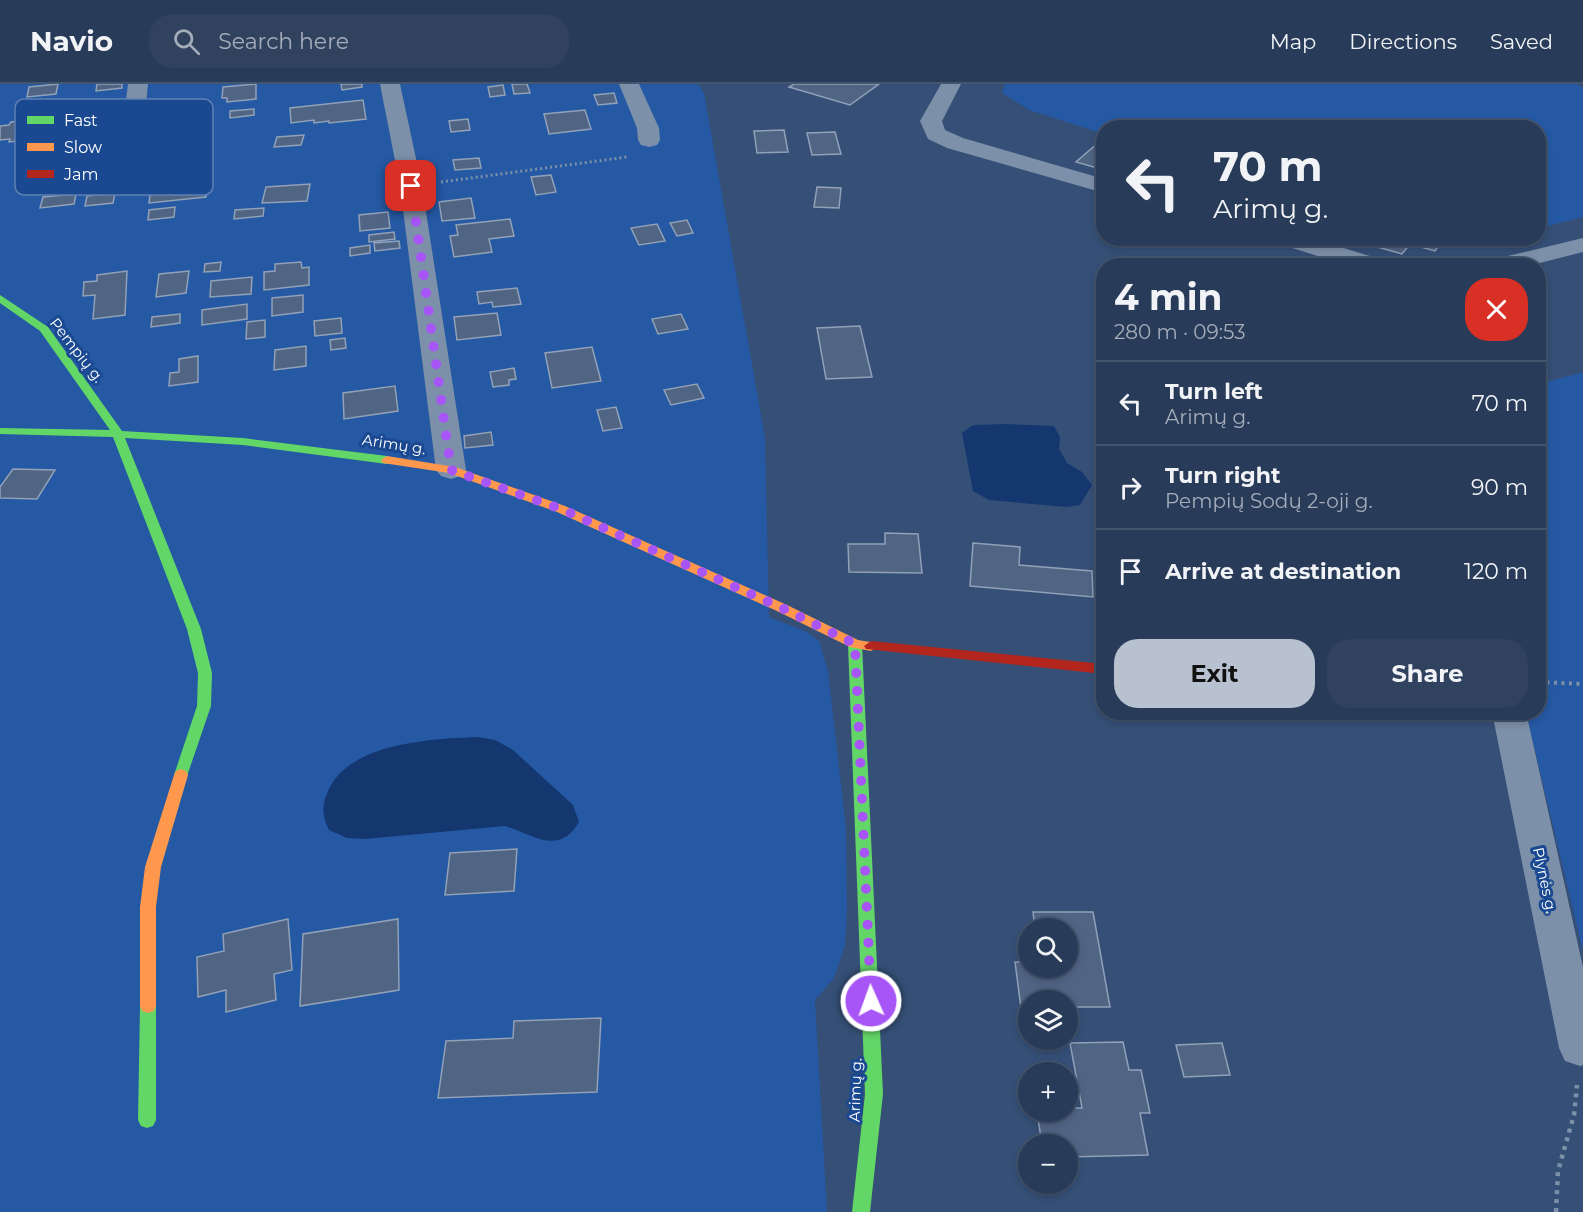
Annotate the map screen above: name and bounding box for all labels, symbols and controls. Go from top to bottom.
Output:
search box [149,14,569,68]
text: Navio [30,24,113,58]
icon: search [170,25,203,58]
text: Search here [218,28,349,55]
text: Map [1270,29,1316,54]
text: Directions [1349,29,1457,54]
text: Saved [1490,29,1553,54]
legend [15,99,213,195]
text: Fast [64,111,98,130]
text: Slow [64,138,102,157]
text: 70 m [1213,140,1323,192]
icon: left [1114,144,1192,222]
pin [385,160,436,211]
text: Jam [63,165,98,184]
icon: arrive [394,169,427,202]
text: Arimų g. [1213,192,1328,225]
text: 4 min [1114,275,1222,319]
button: close [1465,278,1528,341]
street label: Pempių g. [46,314,108,386]
text: 280 m · 09:53 [1114,320,1246,344]
text: Turn left [1165,378,1263,405]
icon: left [1114,387,1147,420]
text: 70 m [1472,390,1528,417]
text: Arimų g. [1165,405,1250,429]
street label: Arimų g. [361,430,427,458]
text: Turn right [1165,462,1280,489]
icon: right [1114,471,1147,504]
text: 90 m [1471,474,1528,501]
text: Pempių Sodų 2-oji g. [1165,489,1373,513]
icon: arrive [1114,555,1147,588]
text: Arrive at destination [1165,558,1401,585]
text: 120 m [1464,558,1528,585]
button: Exit [1114,639,1315,708]
button: Share [1327,639,1528,708]
street label: Plynės g. [1529,845,1561,915]
map controls [1018,918,1078,1194]
button: search [1018,918,1078,978]
position arrow [839,969,903,1033]
button: layers [1018,990,1078,1050]
street label: Arimų g. [844,1058,866,1122]
button: + [1018,1062,1078,1122]
button: − [1018,1134,1078,1194]

